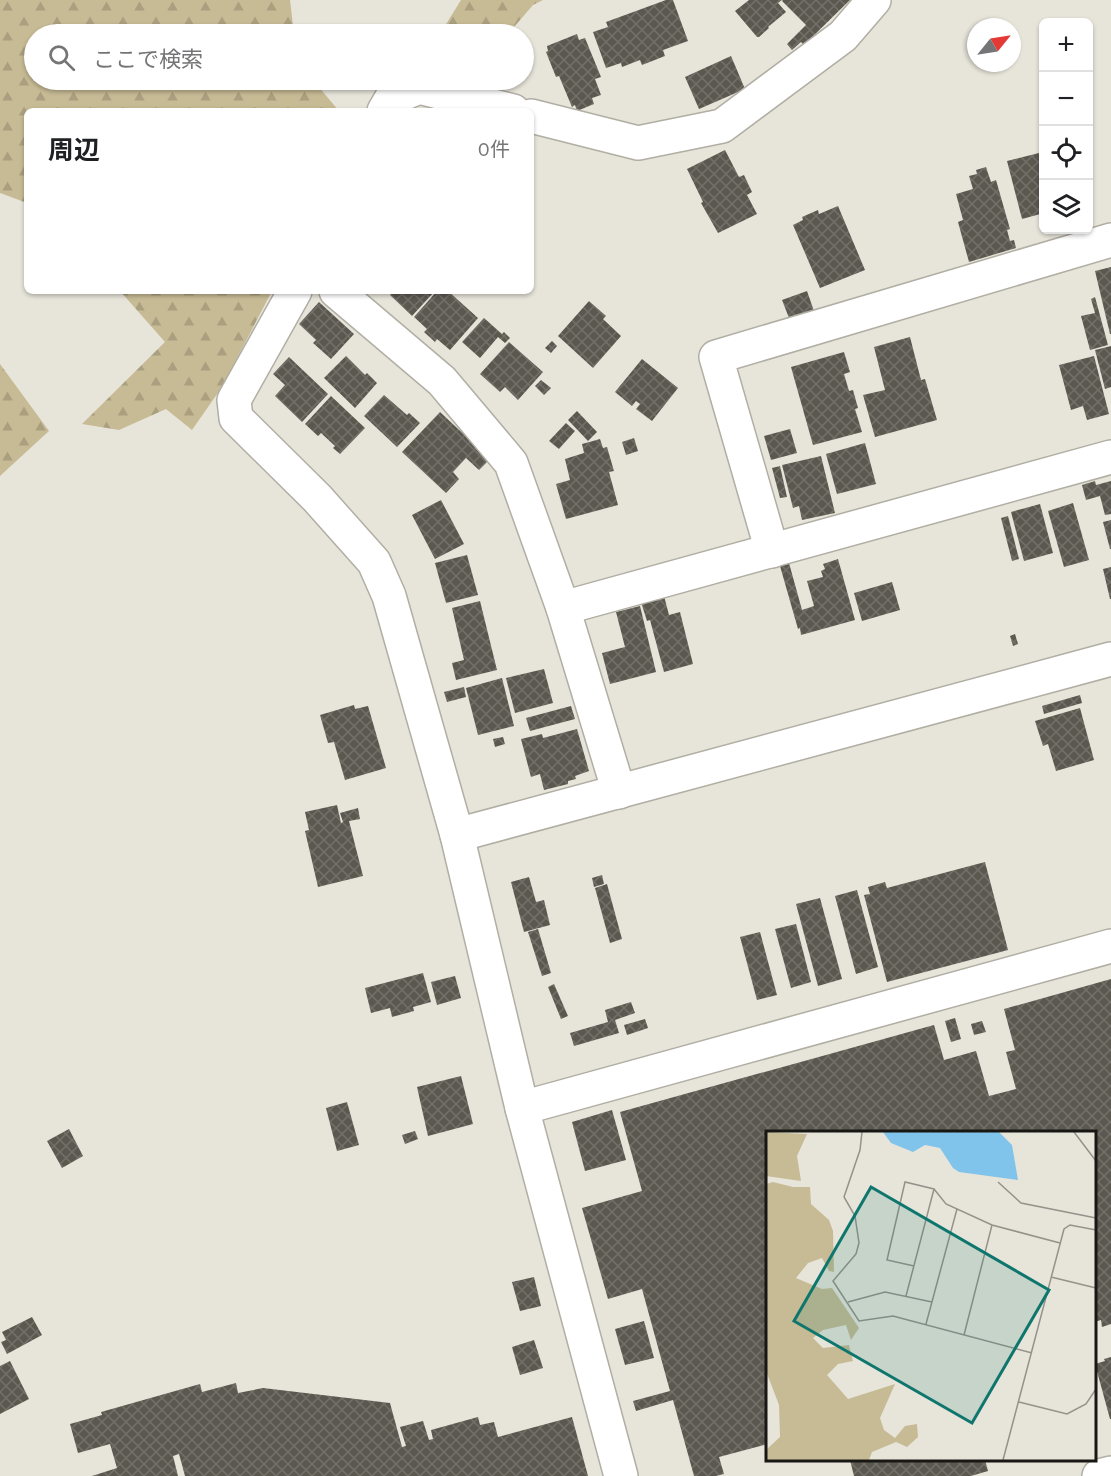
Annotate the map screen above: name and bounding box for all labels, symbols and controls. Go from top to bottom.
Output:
north arrow [967,18,1021,72]
map controls [1039,18,1093,234]
button: + [1039,18,1093,72]
search box [24,24,534,90]
icon: search [45,41,78,74]
text: ここで検索 [93,47,203,72]
button: − [1039,72,1093,126]
button: locate [1039,126,1093,180]
text: 周辺 [48,135,100,165]
text: 0件 [478,137,510,161]
button: layers [1039,180,1093,234]
inset map [766,1131,1096,1461]

